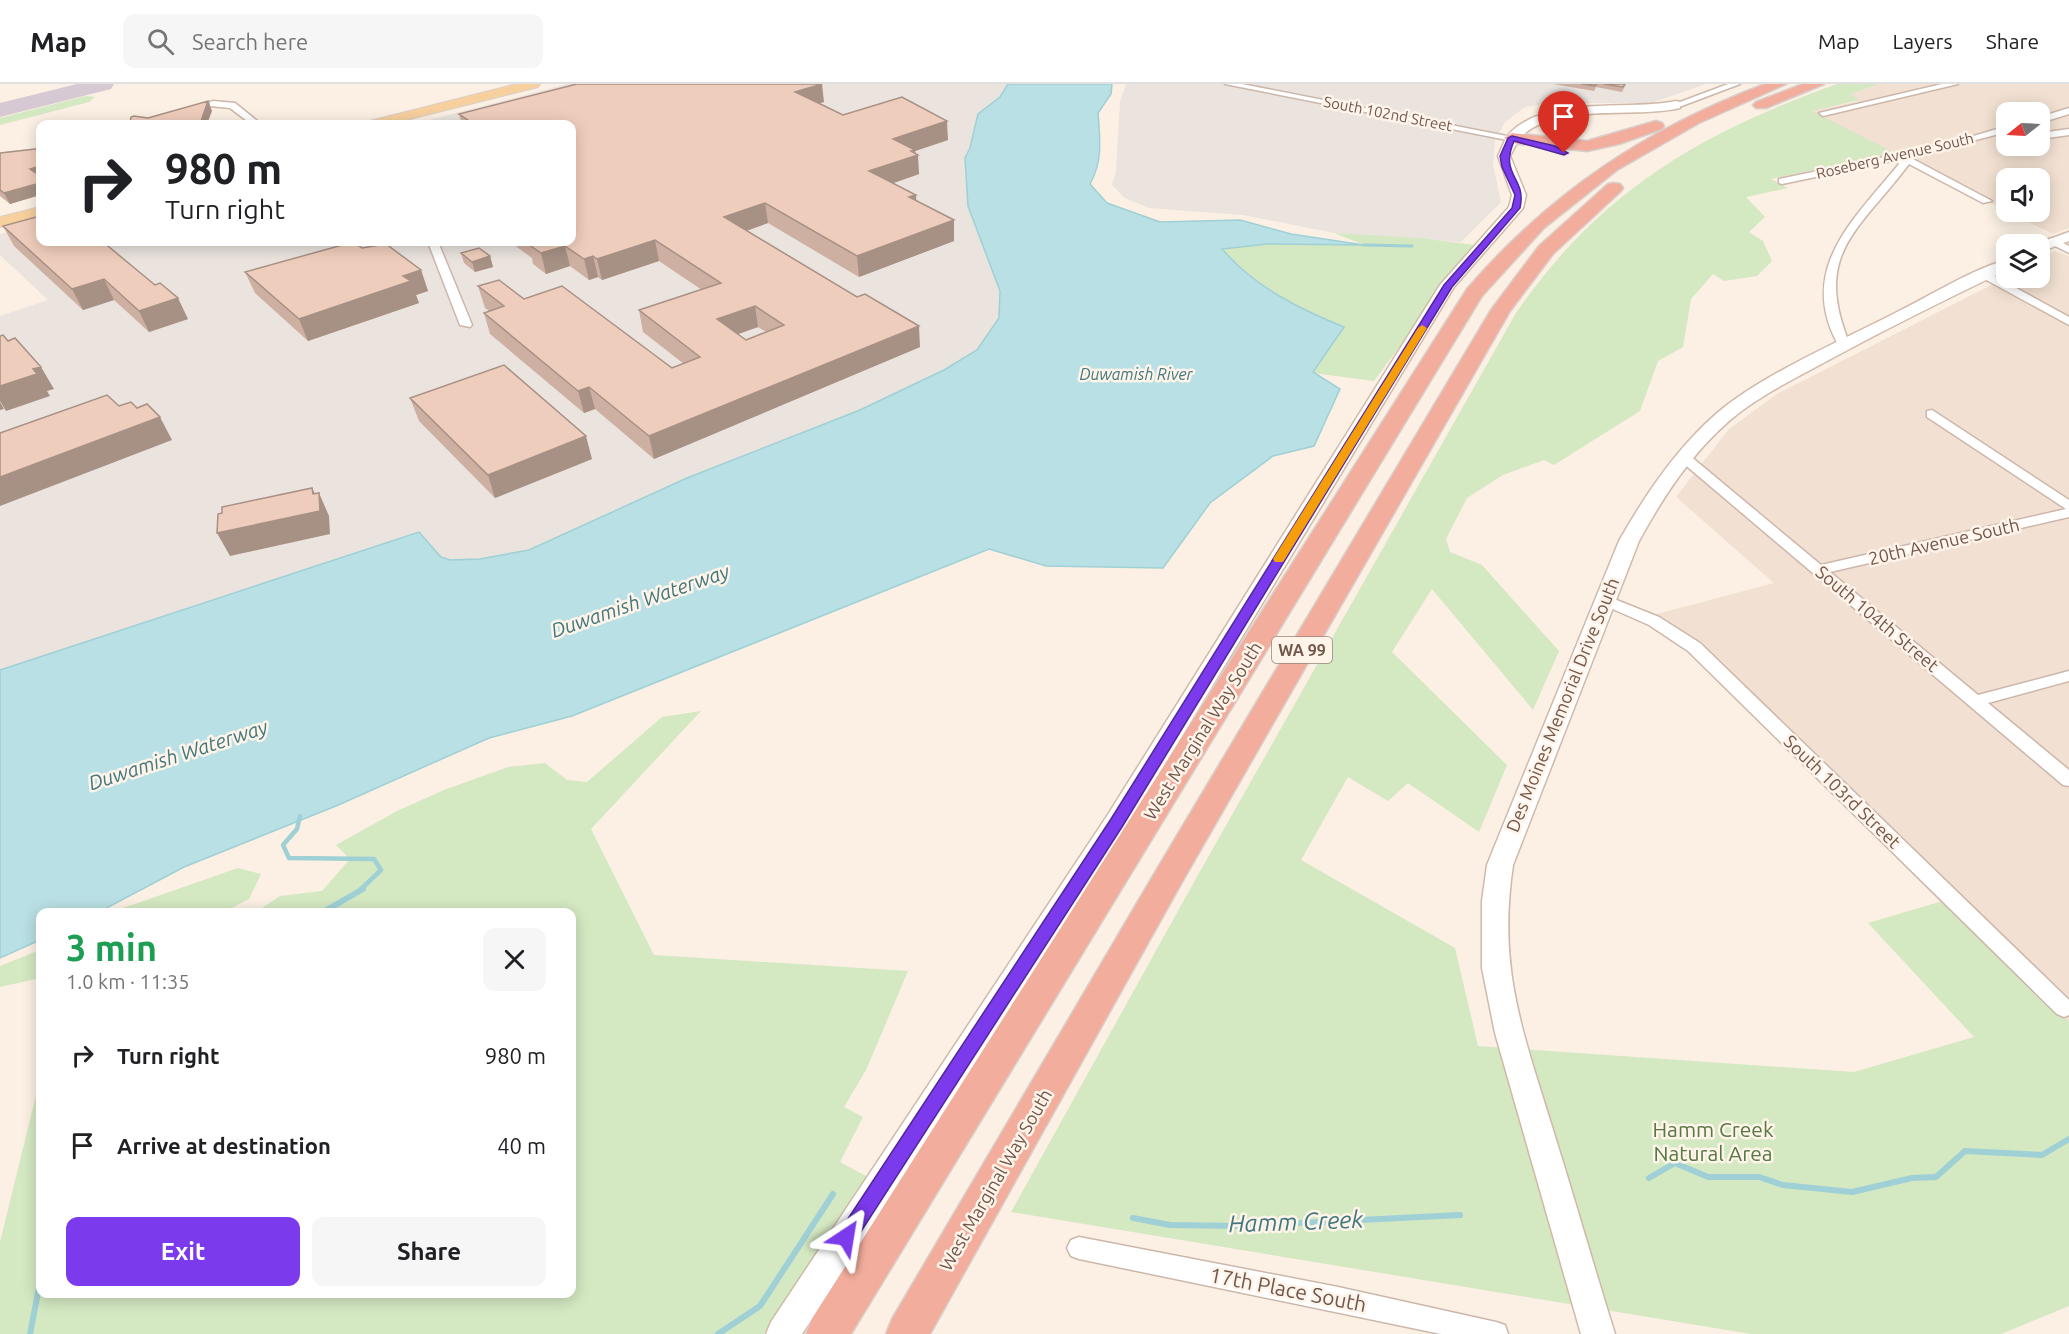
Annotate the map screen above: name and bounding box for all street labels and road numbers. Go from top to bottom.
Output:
street label: South 102nd Street [1322,93,1454,134]
street label: Roseberg Avenue South [1814,129,1975,182]
street label: 20th Avenue South [1866,514,2021,568]
street label: South 104th Street [1812,561,1943,675]
street label: Des Moines Memorial Drive South [1502,575,1622,835]
road number: WA 99 [1272,637,1332,663]
street label: West Marginal Way South [1139,638,1265,823]
street label: South 103rd Street [1780,731,1905,852]
street label: West Marginal Way South [935,1085,1055,1274]
street label: 17th Place South [1208,1262,1369,1316]

